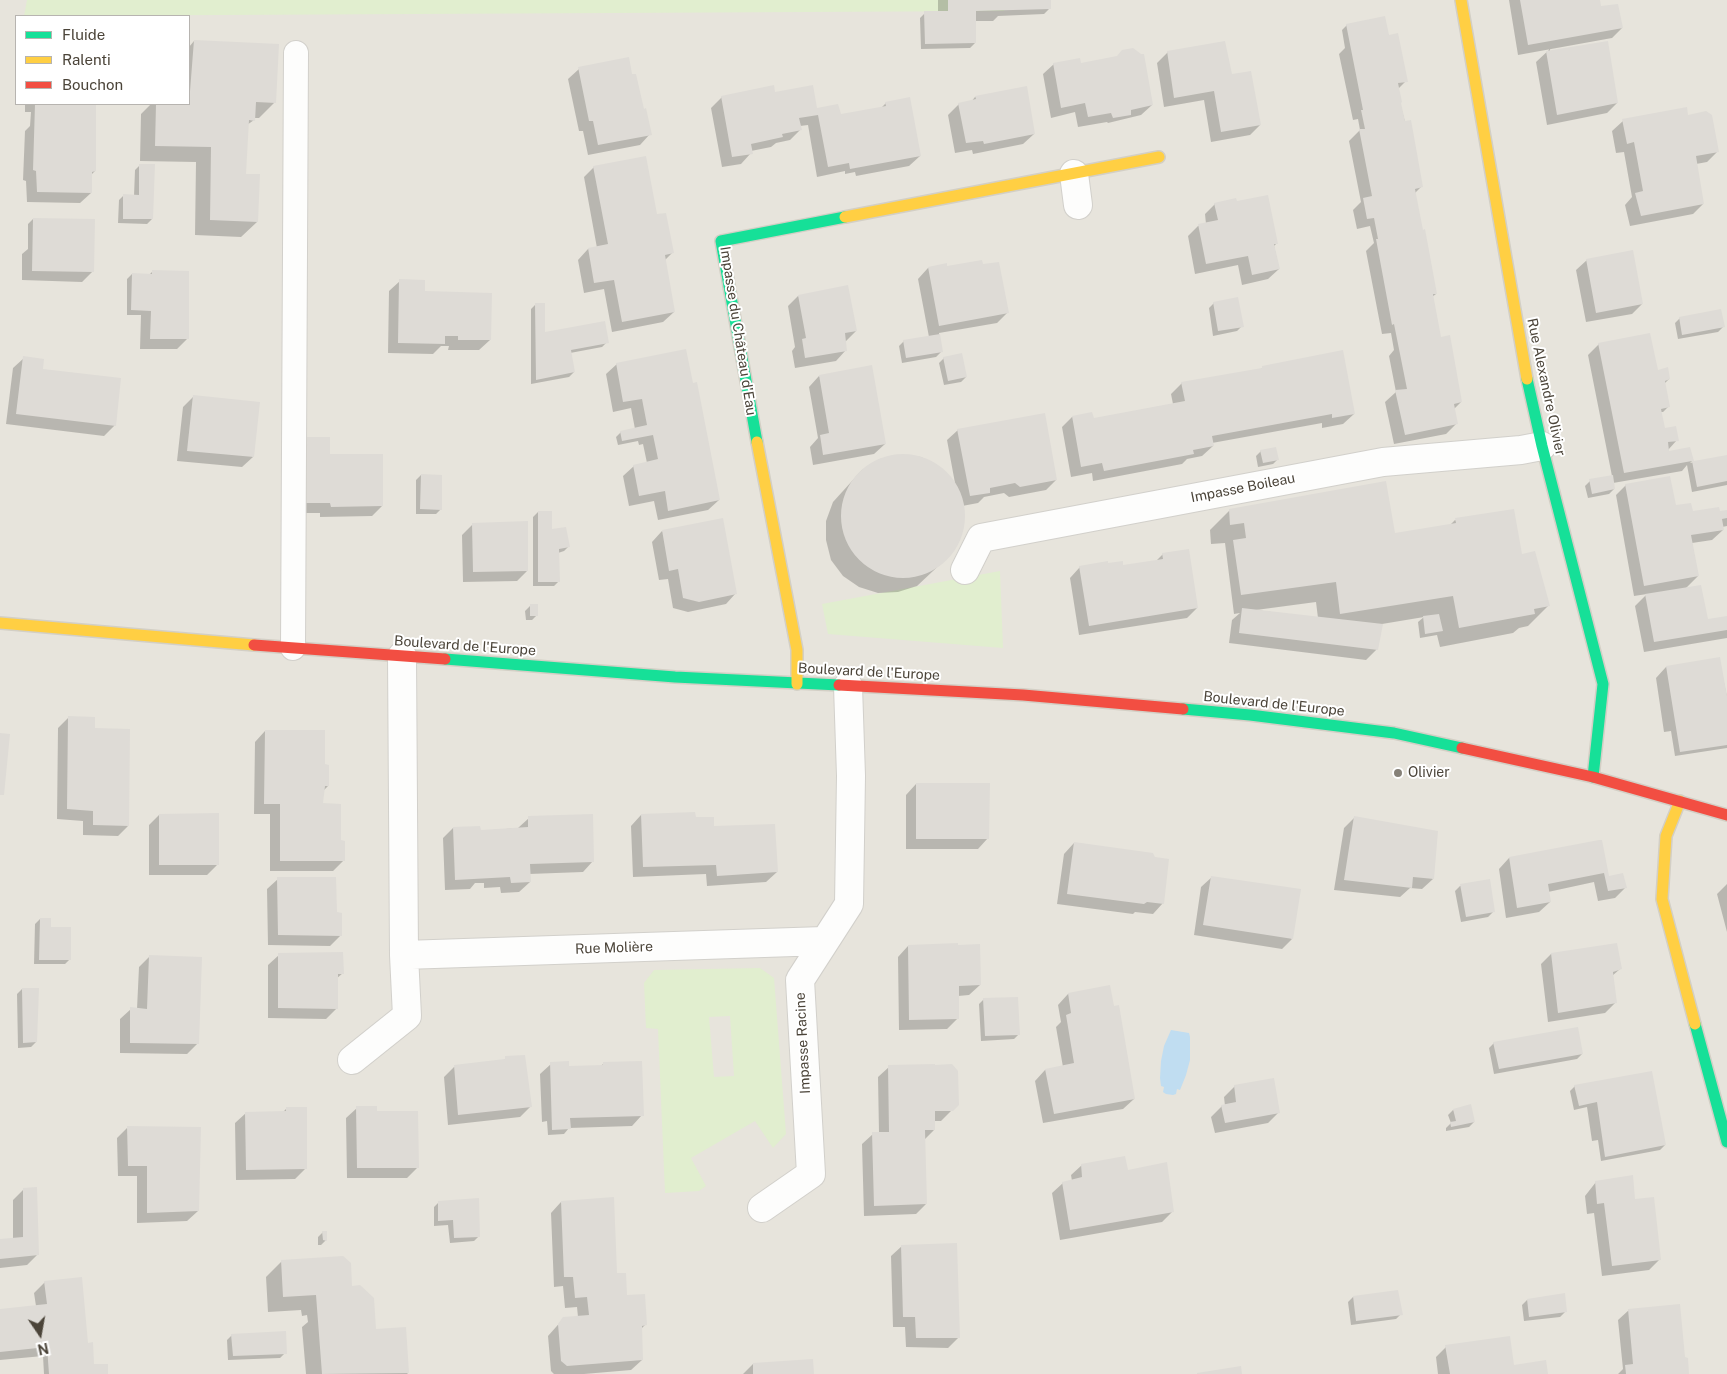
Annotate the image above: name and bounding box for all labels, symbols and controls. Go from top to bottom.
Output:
legend [15,15,190,105]
text: Fluide [62,26,105,43]
text: Ralenti [62,51,111,68]
text: Bouchon [62,76,123,93]
street label: Impasse du Château d'Eau [716,245,760,417]
street label: Rue Alexandre Olivier [1523,317,1569,457]
street label: Impasse Boileau [1189,470,1297,506]
street label: Boulevard de l'Europe [394,633,536,659]
street label: Boulevard de l'Europe [798,660,940,684]
street label: Boulevard de l'Europe [1202,688,1346,720]
place label: Olivier [1408,765,1450,781]
marker: Olivier [1392,767,1404,779]
street label: Rue Molière [575,938,653,958]
street label: Impasse Racine [792,992,814,1094]
north arrow [15,1309,65,1359]
text: N [36,1340,50,1358]

